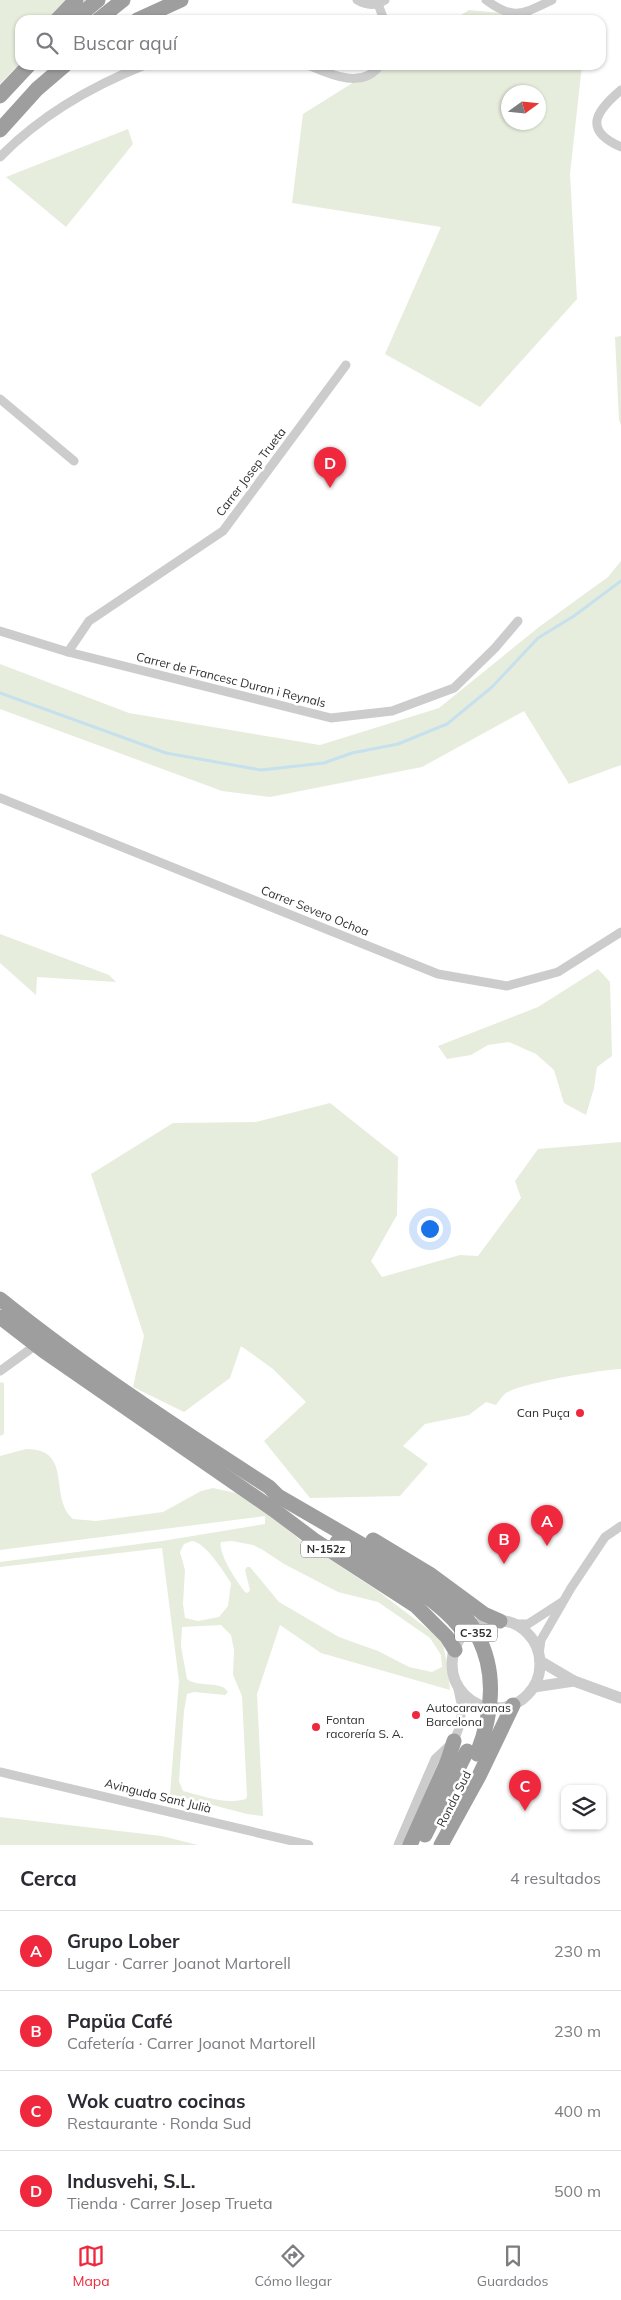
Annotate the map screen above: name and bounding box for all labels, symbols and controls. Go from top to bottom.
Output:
search box [15,15,606,70]
icon: search [33,29,61,57]
text: Buscar aquí [73,31,177,55]
north arrow [501,85,546,130]
street label: Carrer Josep Trueta [212,424,289,519]
pin: D [314,447,346,488]
street label: Carrer de Francesc Duran i Reynals [135,649,327,710]
street label: Carrer Severo Ochoa [259,882,371,939]
your location [417,1216,443,1242]
place label: Can Puça [517,1405,570,1420]
marker: Can Puça [574,1407,586,1419]
pin: A [531,1505,563,1546]
pin: B [488,1523,520,1564]
road number: N-152z [301,1540,351,1558]
road number: C-352 [455,1625,497,1642]
place label: Autocaravanas Barcelona [426,1700,511,1729]
marker: Autocaravanas Barcelona [410,1709,422,1721]
place label: Fontan racorería S. A. [326,1712,404,1741]
marker: Fontan racorería S. A. [310,1721,322,1733]
street label: Ronda Sud [433,1768,474,1829]
pin: C [509,1770,541,1811]
street label: Avinguda Sant Julià [103,1775,213,1816]
map controls [561,1785,606,1830]
button: layers [561,1785,606,1830]
text: Cerca [20,1865,77,1891]
text: 4 resultados [510,1868,601,1888]
text: Grupo Lober [67,1929,180,1953]
text: A [30,1941,42,1961]
text: 230 m [554,1941,601,1961]
text: Lugar · Carrer Joanot Martorell [67,1953,291,1973]
text: Papüa Café [67,2009,173,2033]
text: B [30,2021,42,2041]
text: 230 m [554,2021,601,2041]
text: Cafetería · Carrer Joanot Martorell [67,2033,316,2053]
text: Wok cuatro cocinas [67,2089,246,2113]
text: C [31,2101,41,2121]
text: 400 m [554,2101,601,2121]
text: Restaurante · Ronda Sud [67,2113,251,2133]
text: Indusvehi, S.L. [67,2169,196,2193]
text: D [30,2181,42,2201]
text: 500 m [554,2181,601,2201]
text: Tienda · Carrer Josep Trueta [67,2193,272,2213]
tab: Mapa [72,2242,110,2290]
tab: Cómo llegar [255,2242,332,2290]
tab: Guardados [477,2242,549,2290]

